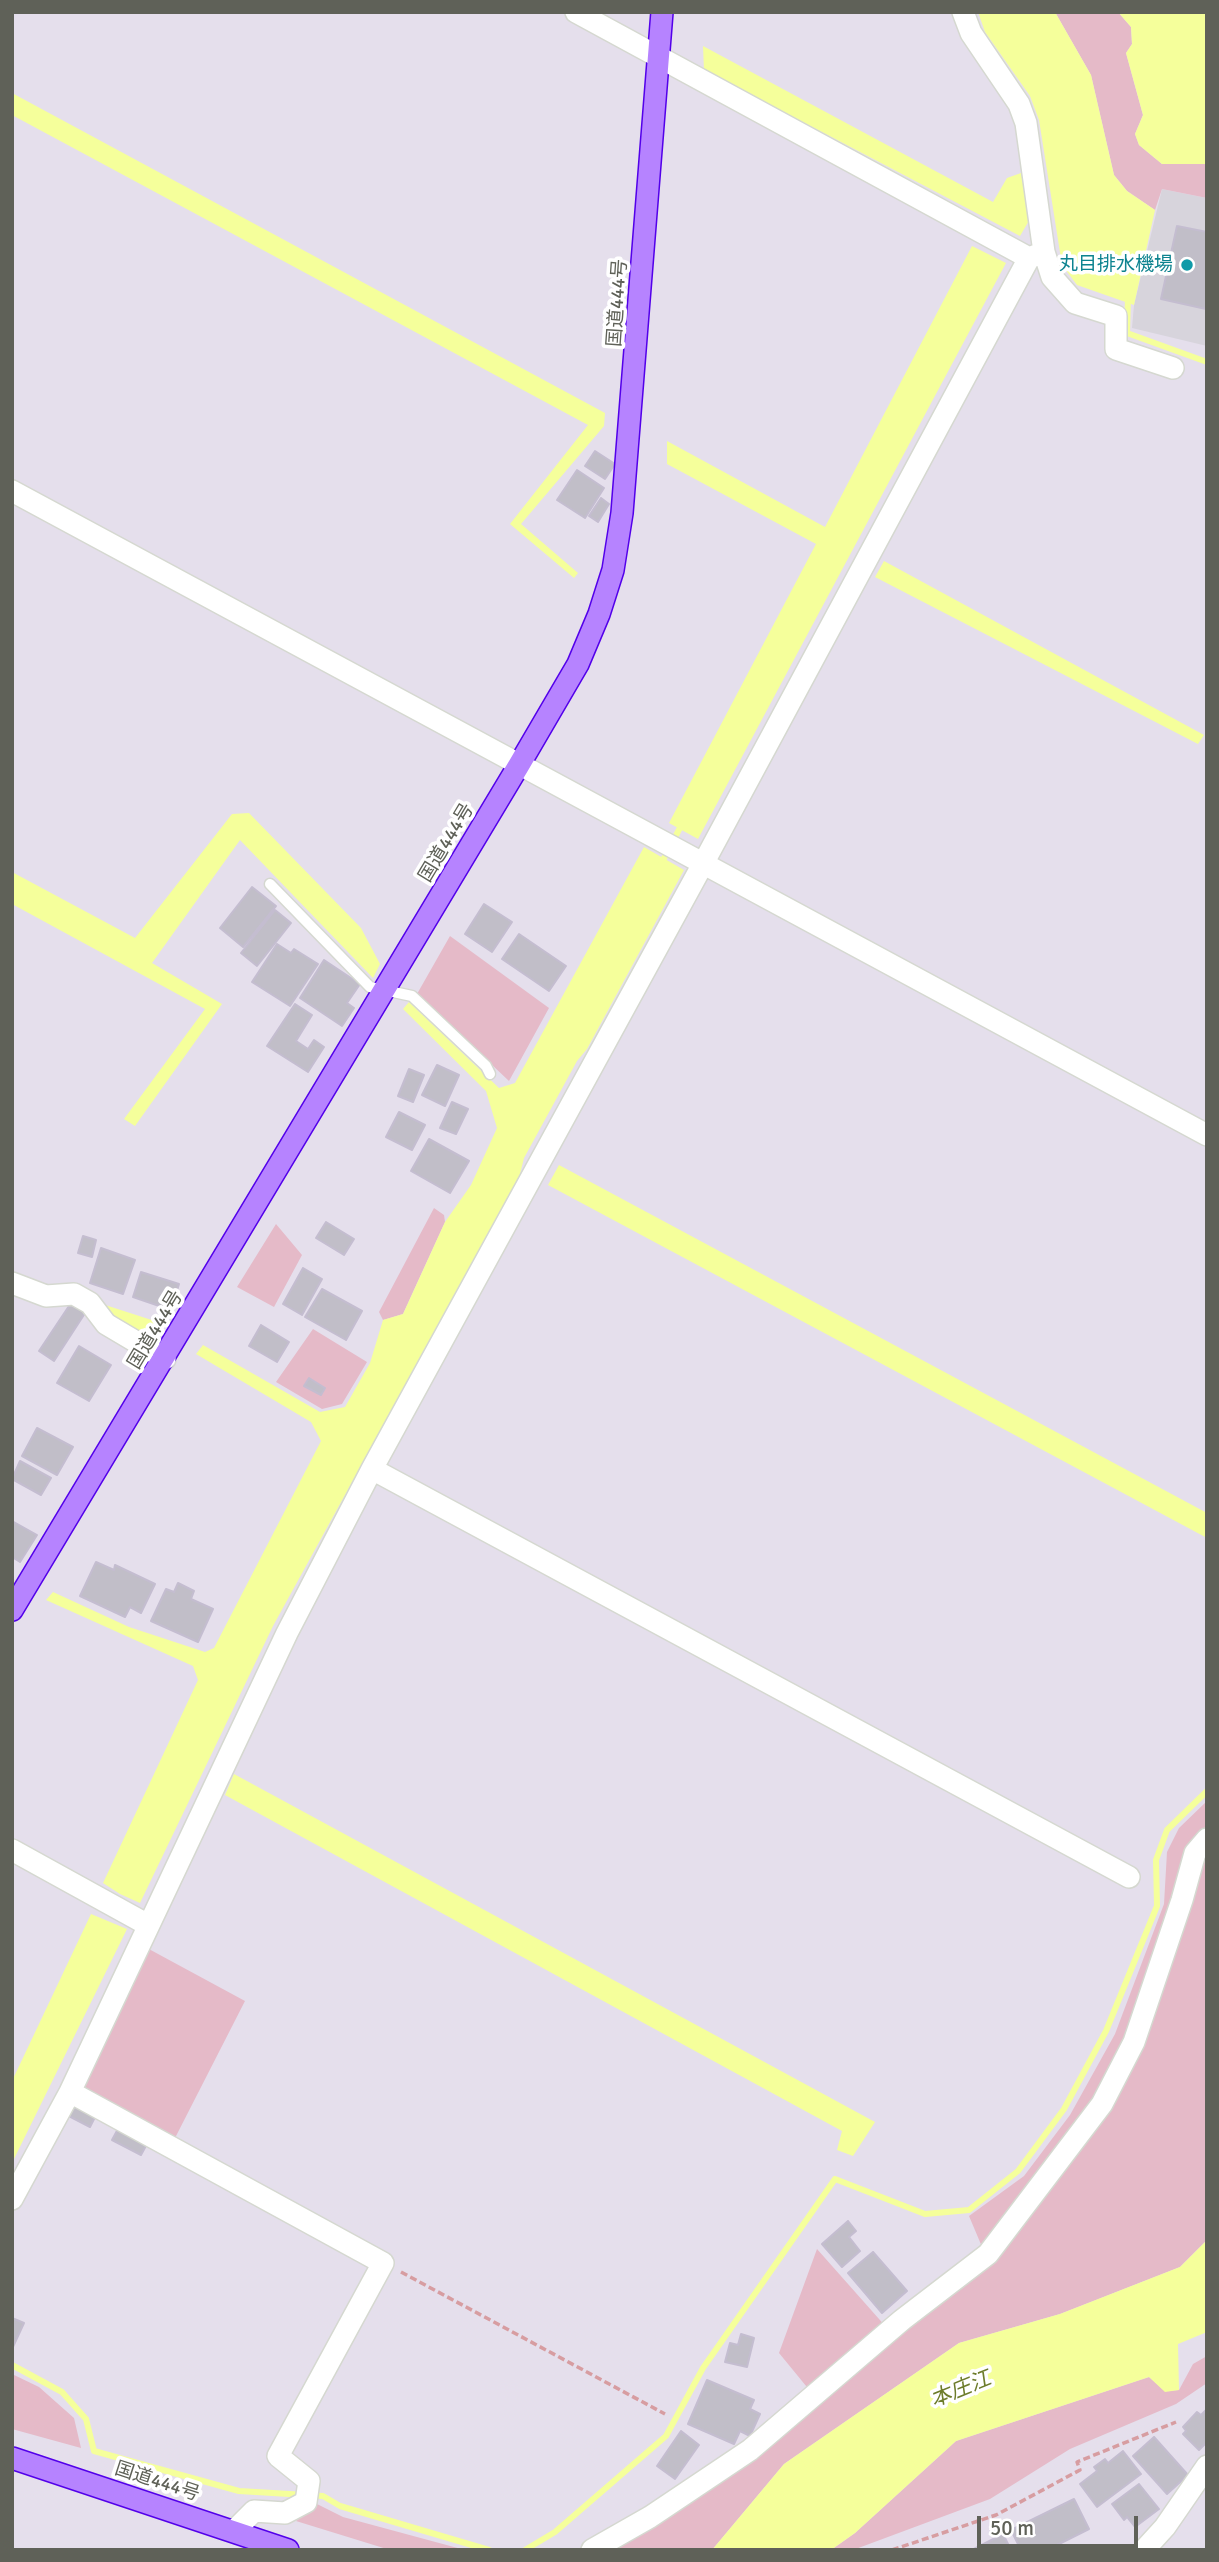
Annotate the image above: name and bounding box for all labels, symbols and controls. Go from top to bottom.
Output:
place label: 丸目排水機場 [1059,254,1173,276]
marker: 丸目排水機場 [1179,257,1195,273]
street label: 国道444号 [604,258,632,348]
street label: 国道444号 [415,800,479,886]
street label: 国道444号 [124,1287,188,1373]
water label: 本庄江 [927,2367,995,2413]
street label: 国道444号 [112,2458,202,2506]
scale bar [981,2502,1142,2546]
text: 50 m [990,2515,1034,2541]

